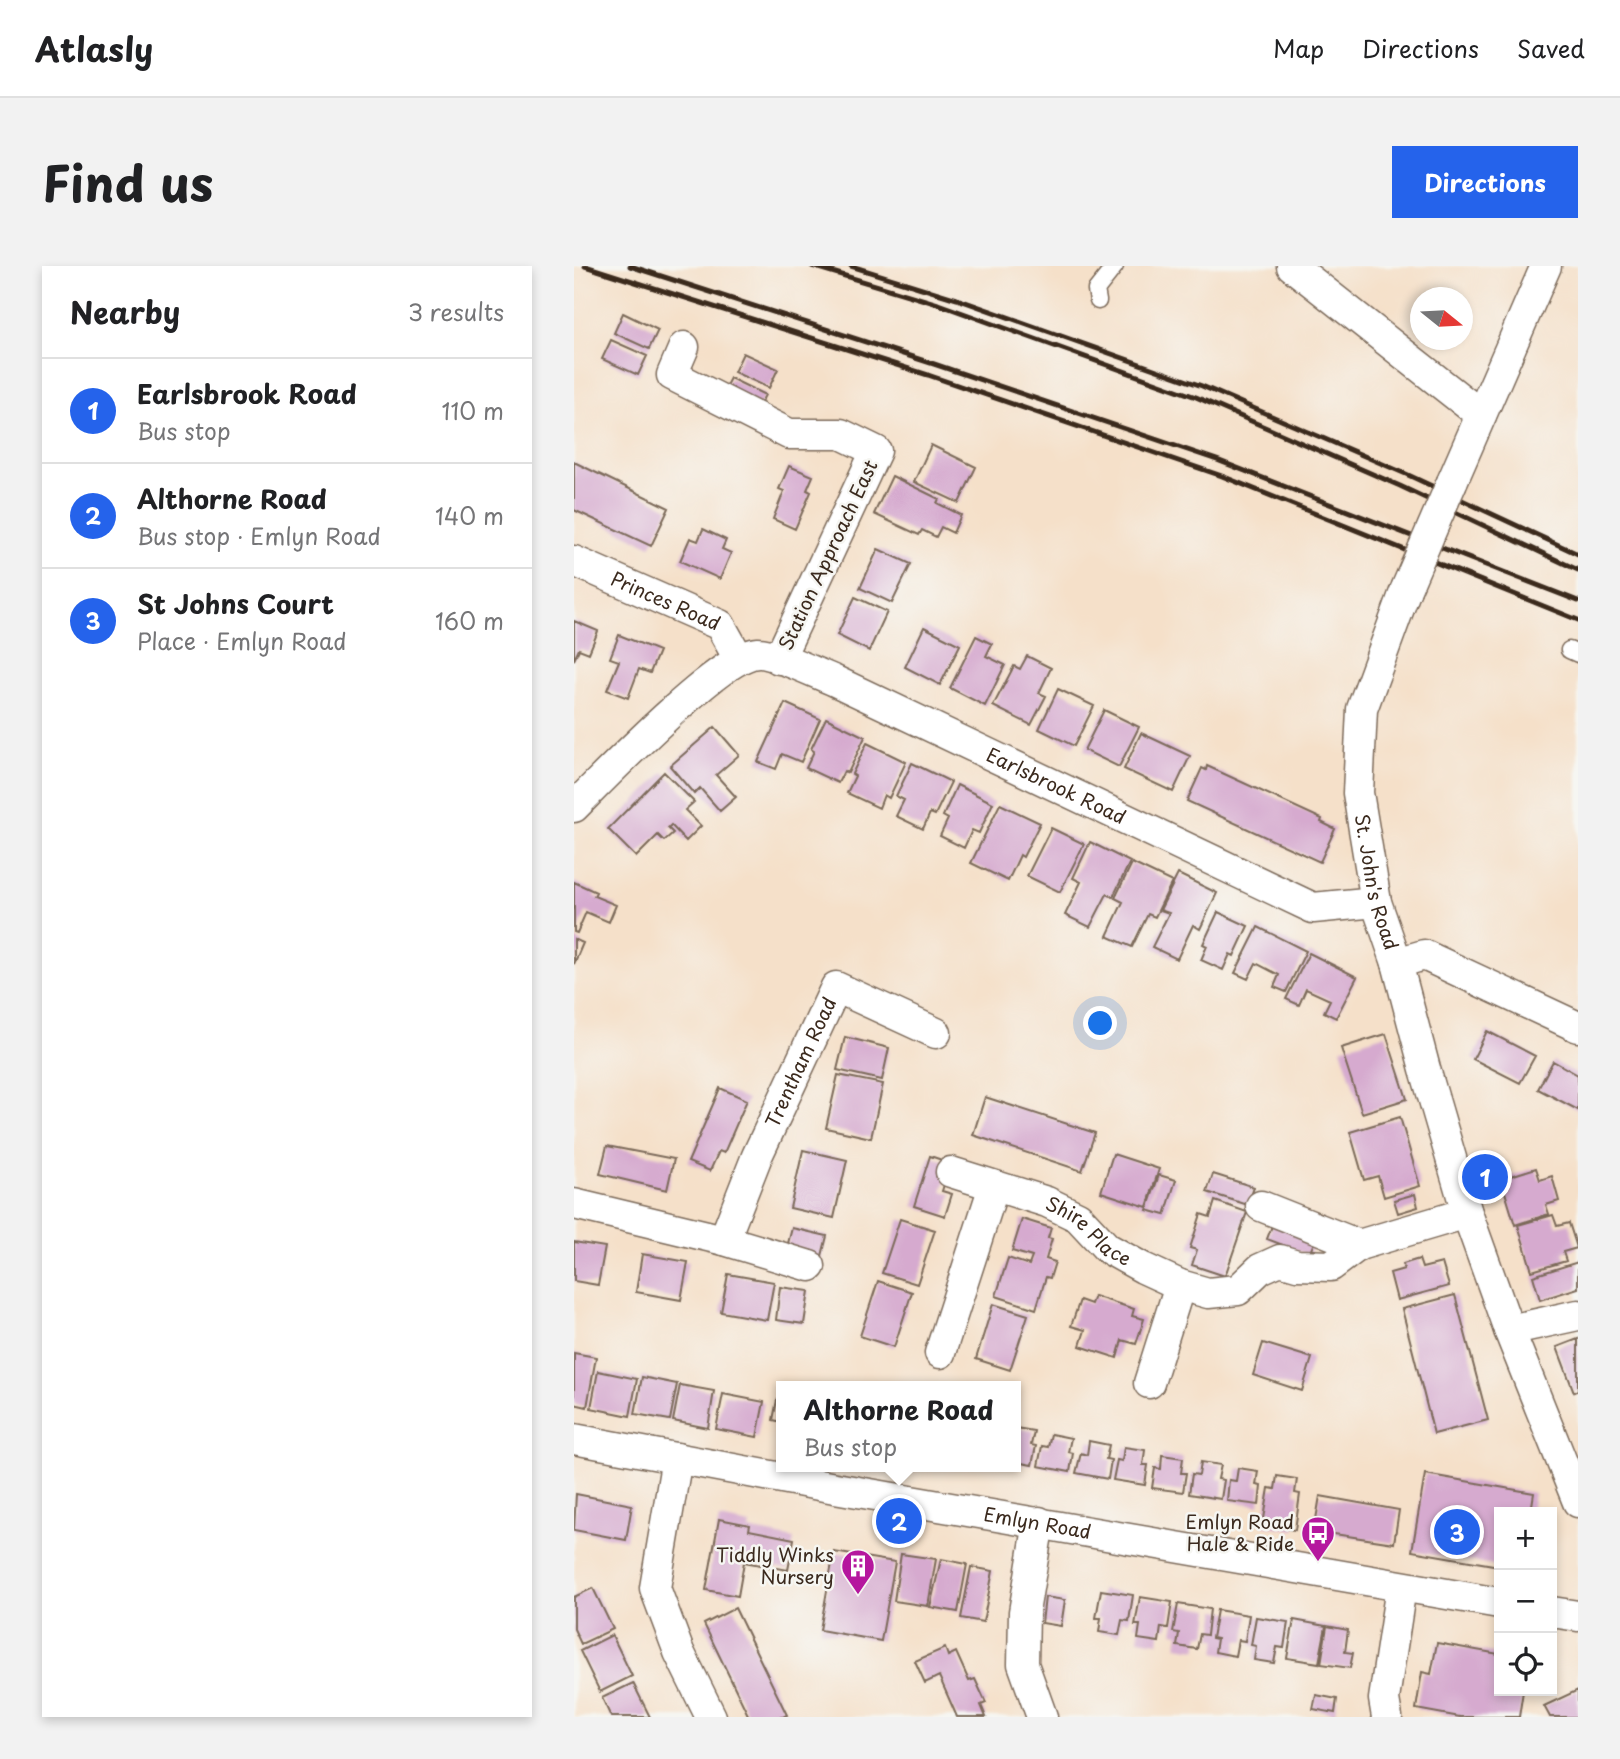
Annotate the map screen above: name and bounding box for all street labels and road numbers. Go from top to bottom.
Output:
street label: Station Approach East [771,454,884,654]
street label: Princes Road [607,564,725,637]
street label: Earlsbrook Road [982,740,1131,830]
street label: St. John's Road [1349,812,1406,954]
street label: Trentham Road [757,992,842,1131]
street label: Shire Place [1041,1189,1137,1272]
street label: Emlyn Road [982,1499,1093,1545]

